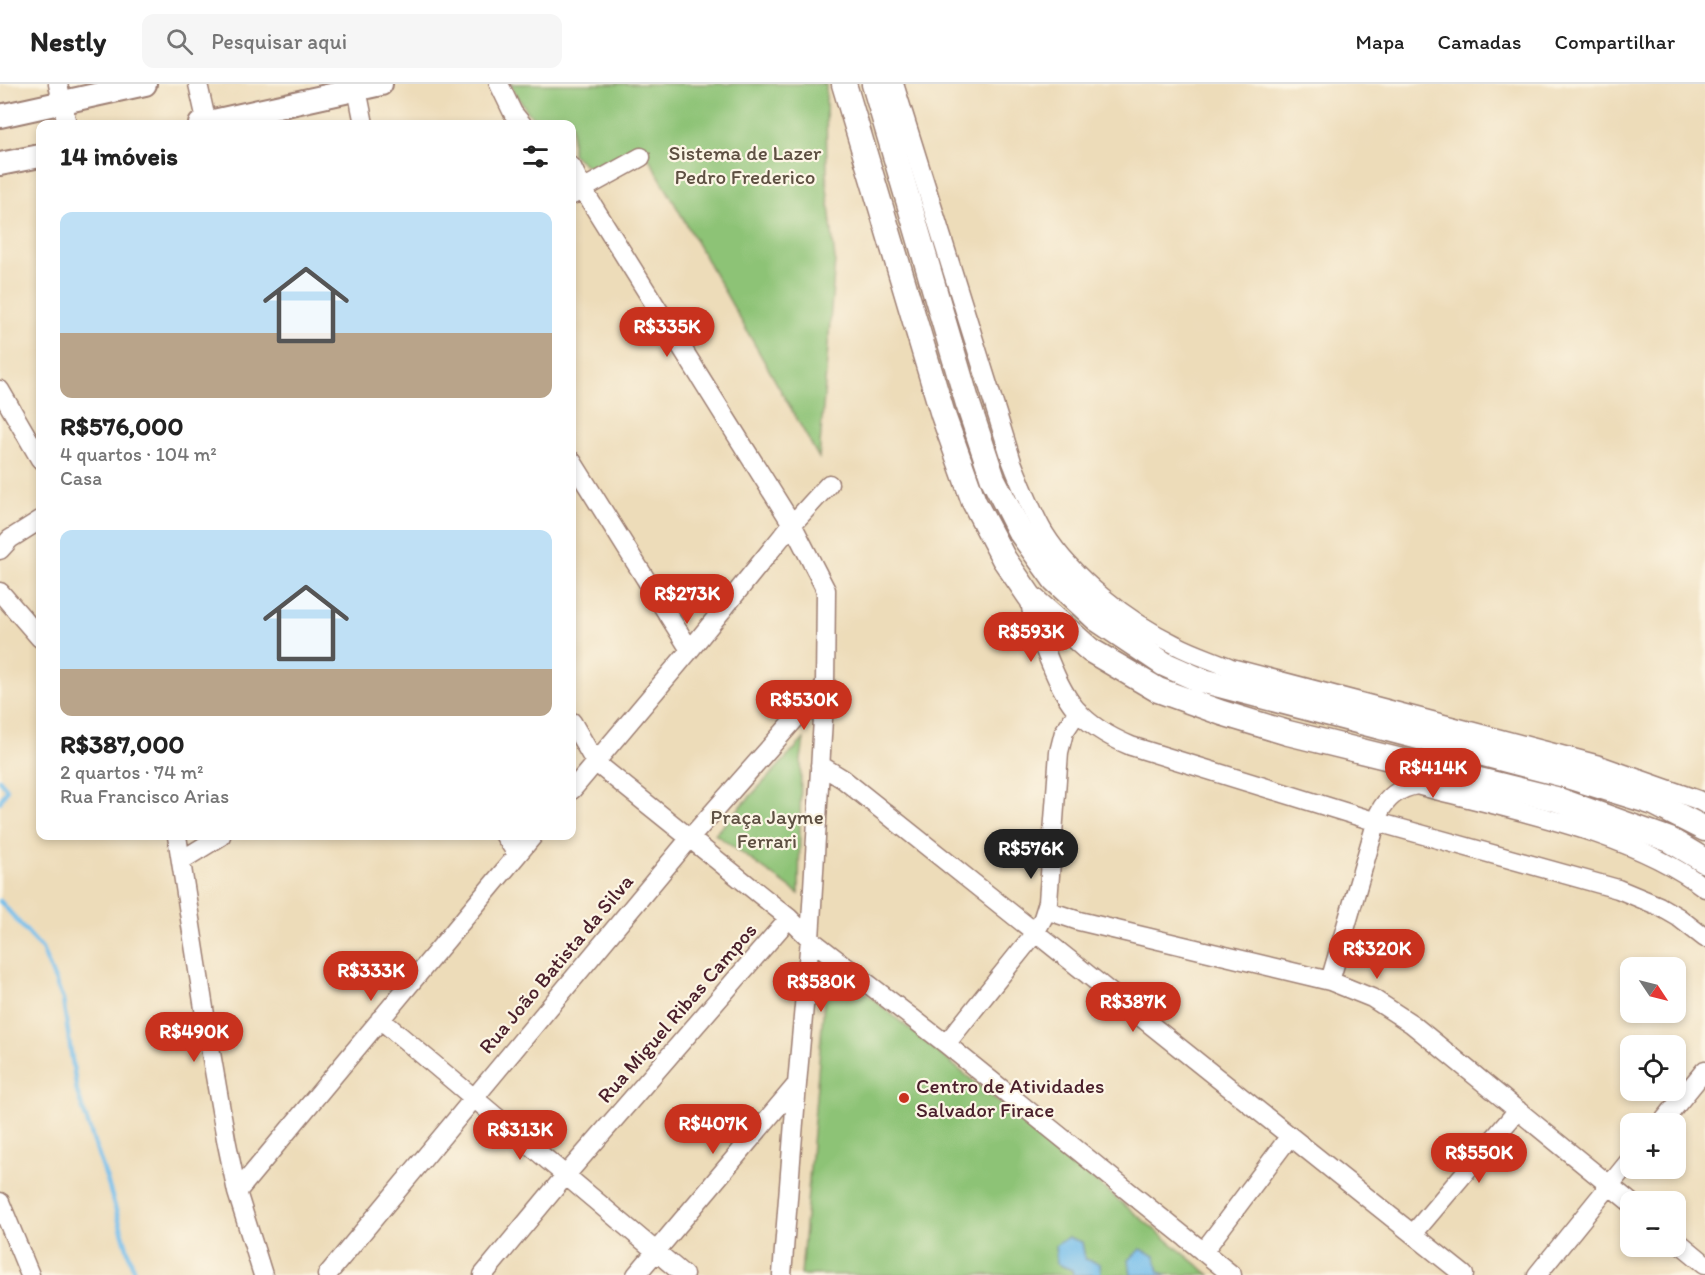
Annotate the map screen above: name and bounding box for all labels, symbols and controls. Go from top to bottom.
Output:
search box [142,14,562,68]
text: Nestly [30,24,106,58]
icon: search [163,25,196,58]
text: Pesquisar aqui [211,28,347,55]
text: Mapa [1356,29,1404,54]
text: Camadas [1437,29,1521,54]
text: Compartilhar [1554,29,1675,54]
text: 14 imóveis [60,140,178,172]
icon: filters [519,140,552,173]
park label: Sistema de Lazer Pedro Frederico [669,140,822,189]
icon: home [252,251,360,359]
pin: R$335K [618,307,716,358]
text: R$335K [633,314,701,338]
text: R$576,000 [60,410,183,442]
text: 4 quartos · 104 m² [60,442,217,466]
text: Casa [60,466,102,490]
icon: home [252,569,360,677]
pin: R$273K [638,574,736,625]
text: R$273K [654,581,720,605]
pin: R$593K [982,612,1080,663]
text: R$593K [998,619,1064,643]
pin: R$530K [755,680,853,731]
text: R$530K [770,687,838,711]
text: R$387,000 [60,728,184,760]
pin: R$414K [1384,748,1482,799]
text: R$414K [1399,755,1467,779]
text: 2 quartos · 74 m² [60,760,204,784]
text: Rua Francisco Arias [60,784,229,808]
park label: Praça Jayme Ferrari [710,804,824,853]
pin: R$576K [982,829,1080,880]
text: R$576K [998,836,1064,860]
street label: Rua João Batista da Silva [473,869,638,1059]
street label: Rua Miguel Ribas Campos [592,917,762,1108]
pin: R$320K [1328,929,1426,980]
text: R$320K [1343,936,1411,960]
pin: R$333K [322,951,420,1002]
north arrow [1620,957,1686,1023]
map controls [1620,957,1686,1257]
text: R$333K [337,958,405,982]
pin: R$580K [772,962,870,1013]
text: R$580K [787,969,855,993]
pin: R$387K [1084,982,1182,1033]
text: R$387K [1100,989,1166,1013]
pin: R$490K [145,1012,243,1063]
text: R$490K [159,1019,229,1043]
button: locate [1620,1035,1686,1101]
place label: Centro de Atividades Salvador Firace [916,1073,1104,1122]
marker: Centro de Atividades Salvador Firace [897,1091,911,1105]
pin: R$407K [664,1104,762,1155]
pin: R$313K [471,1110,569,1161]
text: R$407K [679,1111,748,1135]
button: + [1620,1113,1686,1179]
text: R$313K [487,1117,553,1141]
pin: R$550K [1430,1133,1528,1184]
text: R$550K [1445,1140,1513,1164]
button: − [1620,1191,1686,1257]

